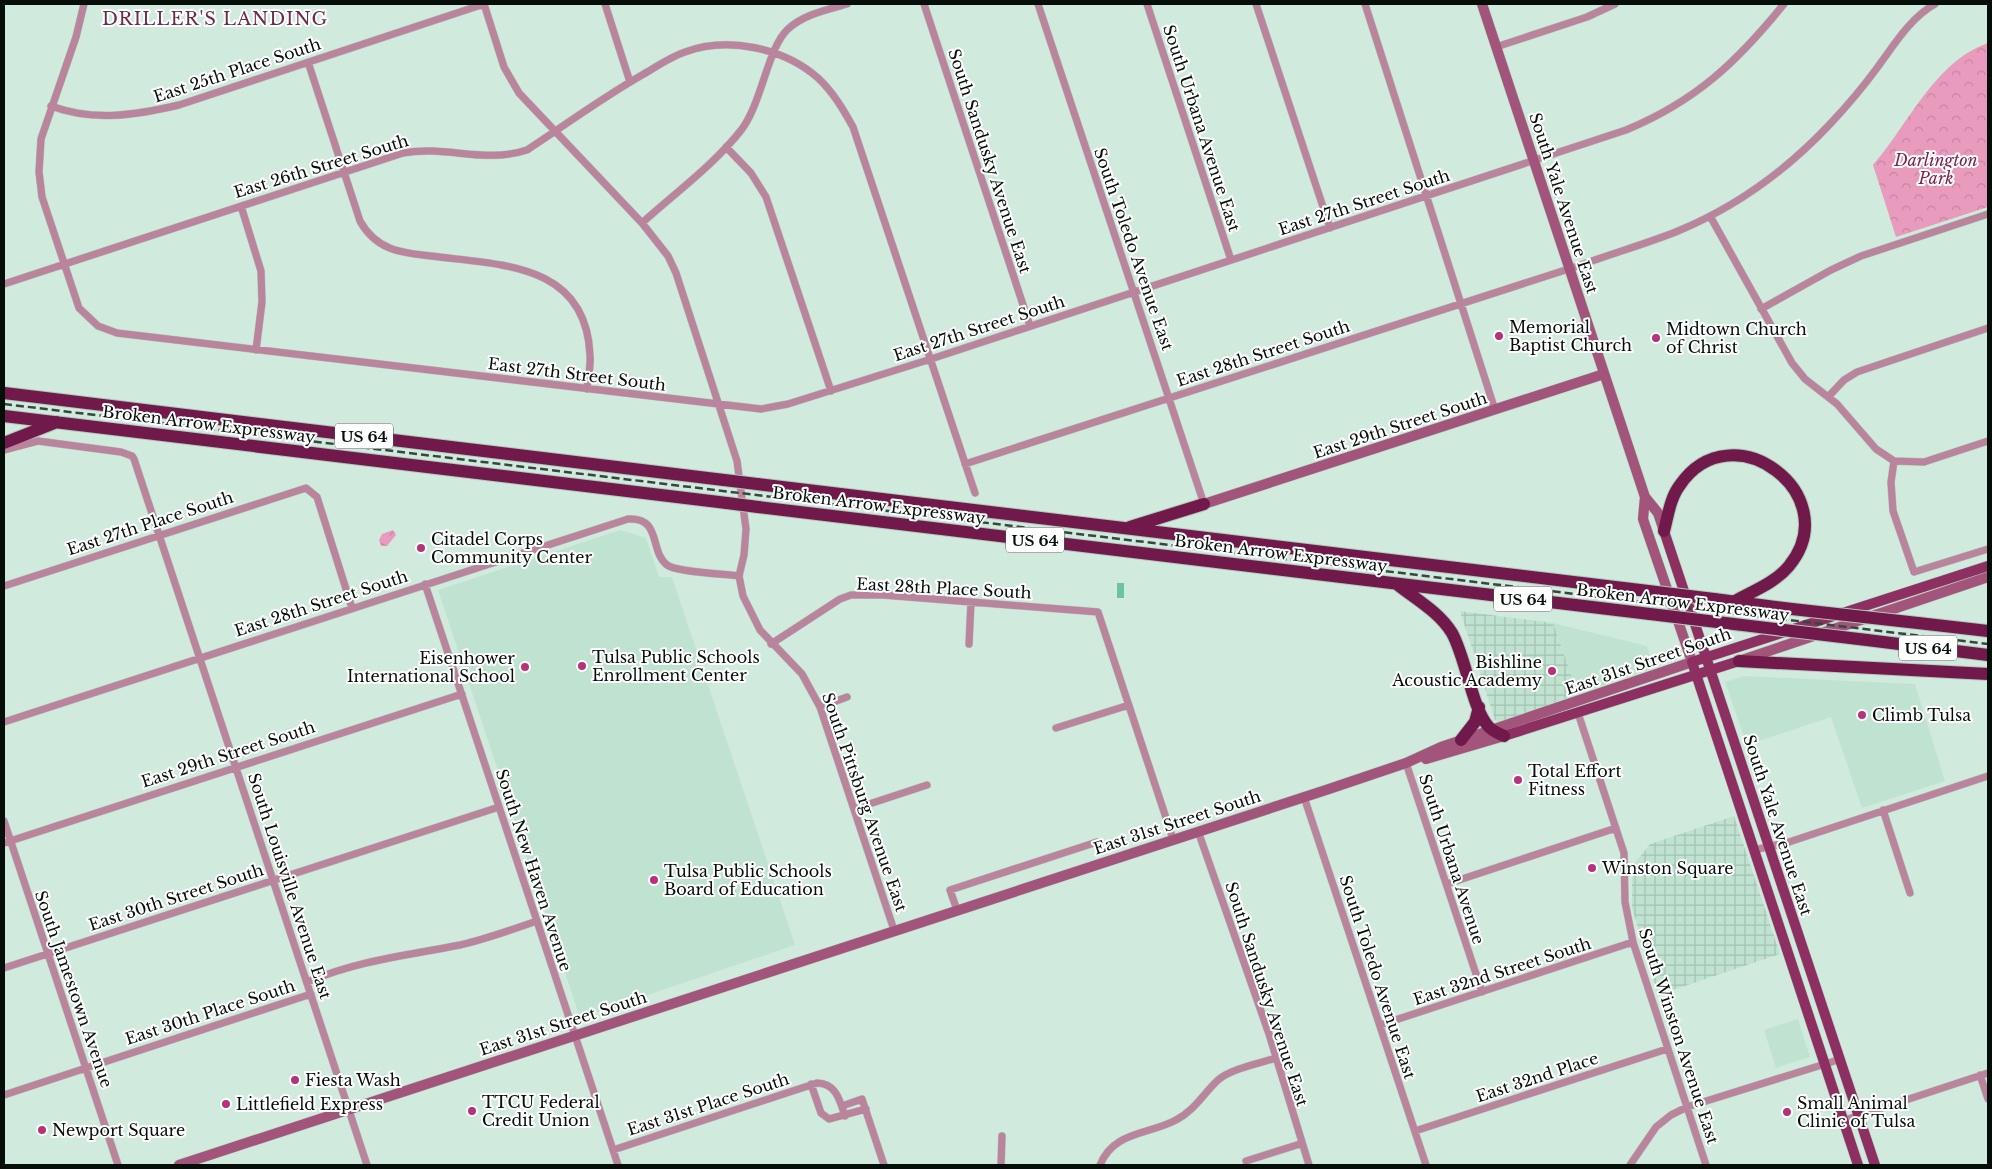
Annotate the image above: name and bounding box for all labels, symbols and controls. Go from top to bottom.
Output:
district label: DRILLER'S LANDING [102,8,328,30]
street label: South Urbana Avenue East [1159,22,1245,234]
street label: East 25th Place South [151,33,323,107]
street label: South Sandusky Avenue East [944,46,1036,276]
street label: South Yale Avenue East [1525,110,1603,296]
street label: East 26th Street South [231,130,411,202]
street label: South Toledo Avenue East [1090,145,1178,353]
park label: Darlington Park [1893,150,1978,188]
street label: East 27th Street South [1276,165,1452,239]
street label: East 27th Street South [891,291,1067,365]
street label: East 28th Street South [1174,316,1352,390]
place label: Memorial Baptist Church [1509,317,1632,355]
place label: Midtown Church of Christ [1666,319,1807,357]
marker: Memorial Baptist Church [1493,330,1505,342]
marker: Midtown Church of Christ [1650,332,1662,344]
street label: East 27th Street South [487,353,667,395]
street label: East 29th Street South [1311,387,1489,463]
street label: Broken Arrow Expressway [101,401,317,447]
road number: US 64 [335,424,393,448]
street label: Broken Arrow Expressway [771,482,987,528]
street label: East 27th Place South [64,487,236,559]
road number: US 64 [1006,528,1064,552]
place label: Citadel Corps Community Center [431,529,592,567]
street label: Broken Arrow Expressway [1173,530,1389,576]
marker: Citadel Corps Community Center [415,542,427,554]
street label: East 28th Street South [232,566,410,640]
street label: East 28th Place South [856,573,1032,603]
street label: Broken Arrow Expressway [1575,579,1791,625]
road number: US 64 [1494,586,1552,612]
street label: East 31st Street South [1562,623,1734,699]
road number: US 64 [1899,636,1957,660]
place label: Tulsa Public Schools Enrollment Center [592,647,760,685]
place label: Eisenhower International School [347,648,515,686]
place label: Bishline Acoustic Academy [1391,652,1543,690]
marker: Tulsa Public Schools Enrollment Center [576,660,588,672]
marker: Eisenhower International School [519,661,531,673]
marker: Bishline Acoustic Academy [1546,665,1558,677]
street label: South Pittsburg Avenue East [818,690,912,914]
place label: Climb Tulsa [1872,705,1971,725]
marker: Climb Tulsa [1856,709,1868,721]
street label: East 29th Street South [139,716,317,792]
street label: South Yale Avenue East [1739,732,1817,918]
place label: Total Effort Fitness [1528,761,1621,799]
street label: South New Haven Avenue [492,766,576,974]
street label: South Louisville Avenue East [244,770,336,1002]
street label: South Urbana Avenue [1415,771,1489,947]
marker: Total Effort Fitness [1512,774,1524,786]
street label: East 31st Street South [1091,786,1263,858]
place label: Winston Square [1601,858,1734,878]
street label: East 30th Street South [86,859,266,935]
place label: Tulsa Public Schools Board of Education [664,861,832,899]
marker: Winston Square [1586,862,1598,874]
street label: South Toledo Avenue East [1336,873,1420,1081]
marker: Tulsa Public Schools Board of Education [648,874,660,886]
street label: South Sandusky Avenue East [1221,879,1313,1109]
street label: South Jamestown Avenue [31,888,117,1090]
street label: South Winston Avenue East [1635,926,1723,1146]
street label: East 32nd Street South [1411,933,1593,1009]
street label: East 30th Place South [123,975,297,1049]
street label: East 31st Street South [477,987,649,1059]
street label: East 32nd Place [1473,1048,1601,1106]
street label: East 31st Place South [624,1068,792,1140]
place label: Fiesta Wash [305,1070,401,1090]
marker: Fiesta Wash [289,1074,301,1086]
place label: TTCU Federal Credit Union [482,1092,600,1130]
place label: Small Animal Clinic of Tulsa [1797,1093,1915,1131]
place label: Littlefield Express [236,1094,383,1114]
marker: Littlefield Express [220,1098,232,1110]
marker: TTCU Federal Credit Union [466,1105,478,1117]
marker: Small Animal Clinic of Tulsa [1781,1106,1793,1118]
place label: Newport Square [52,1120,185,1140]
marker: Newport Square [36,1124,48,1136]

